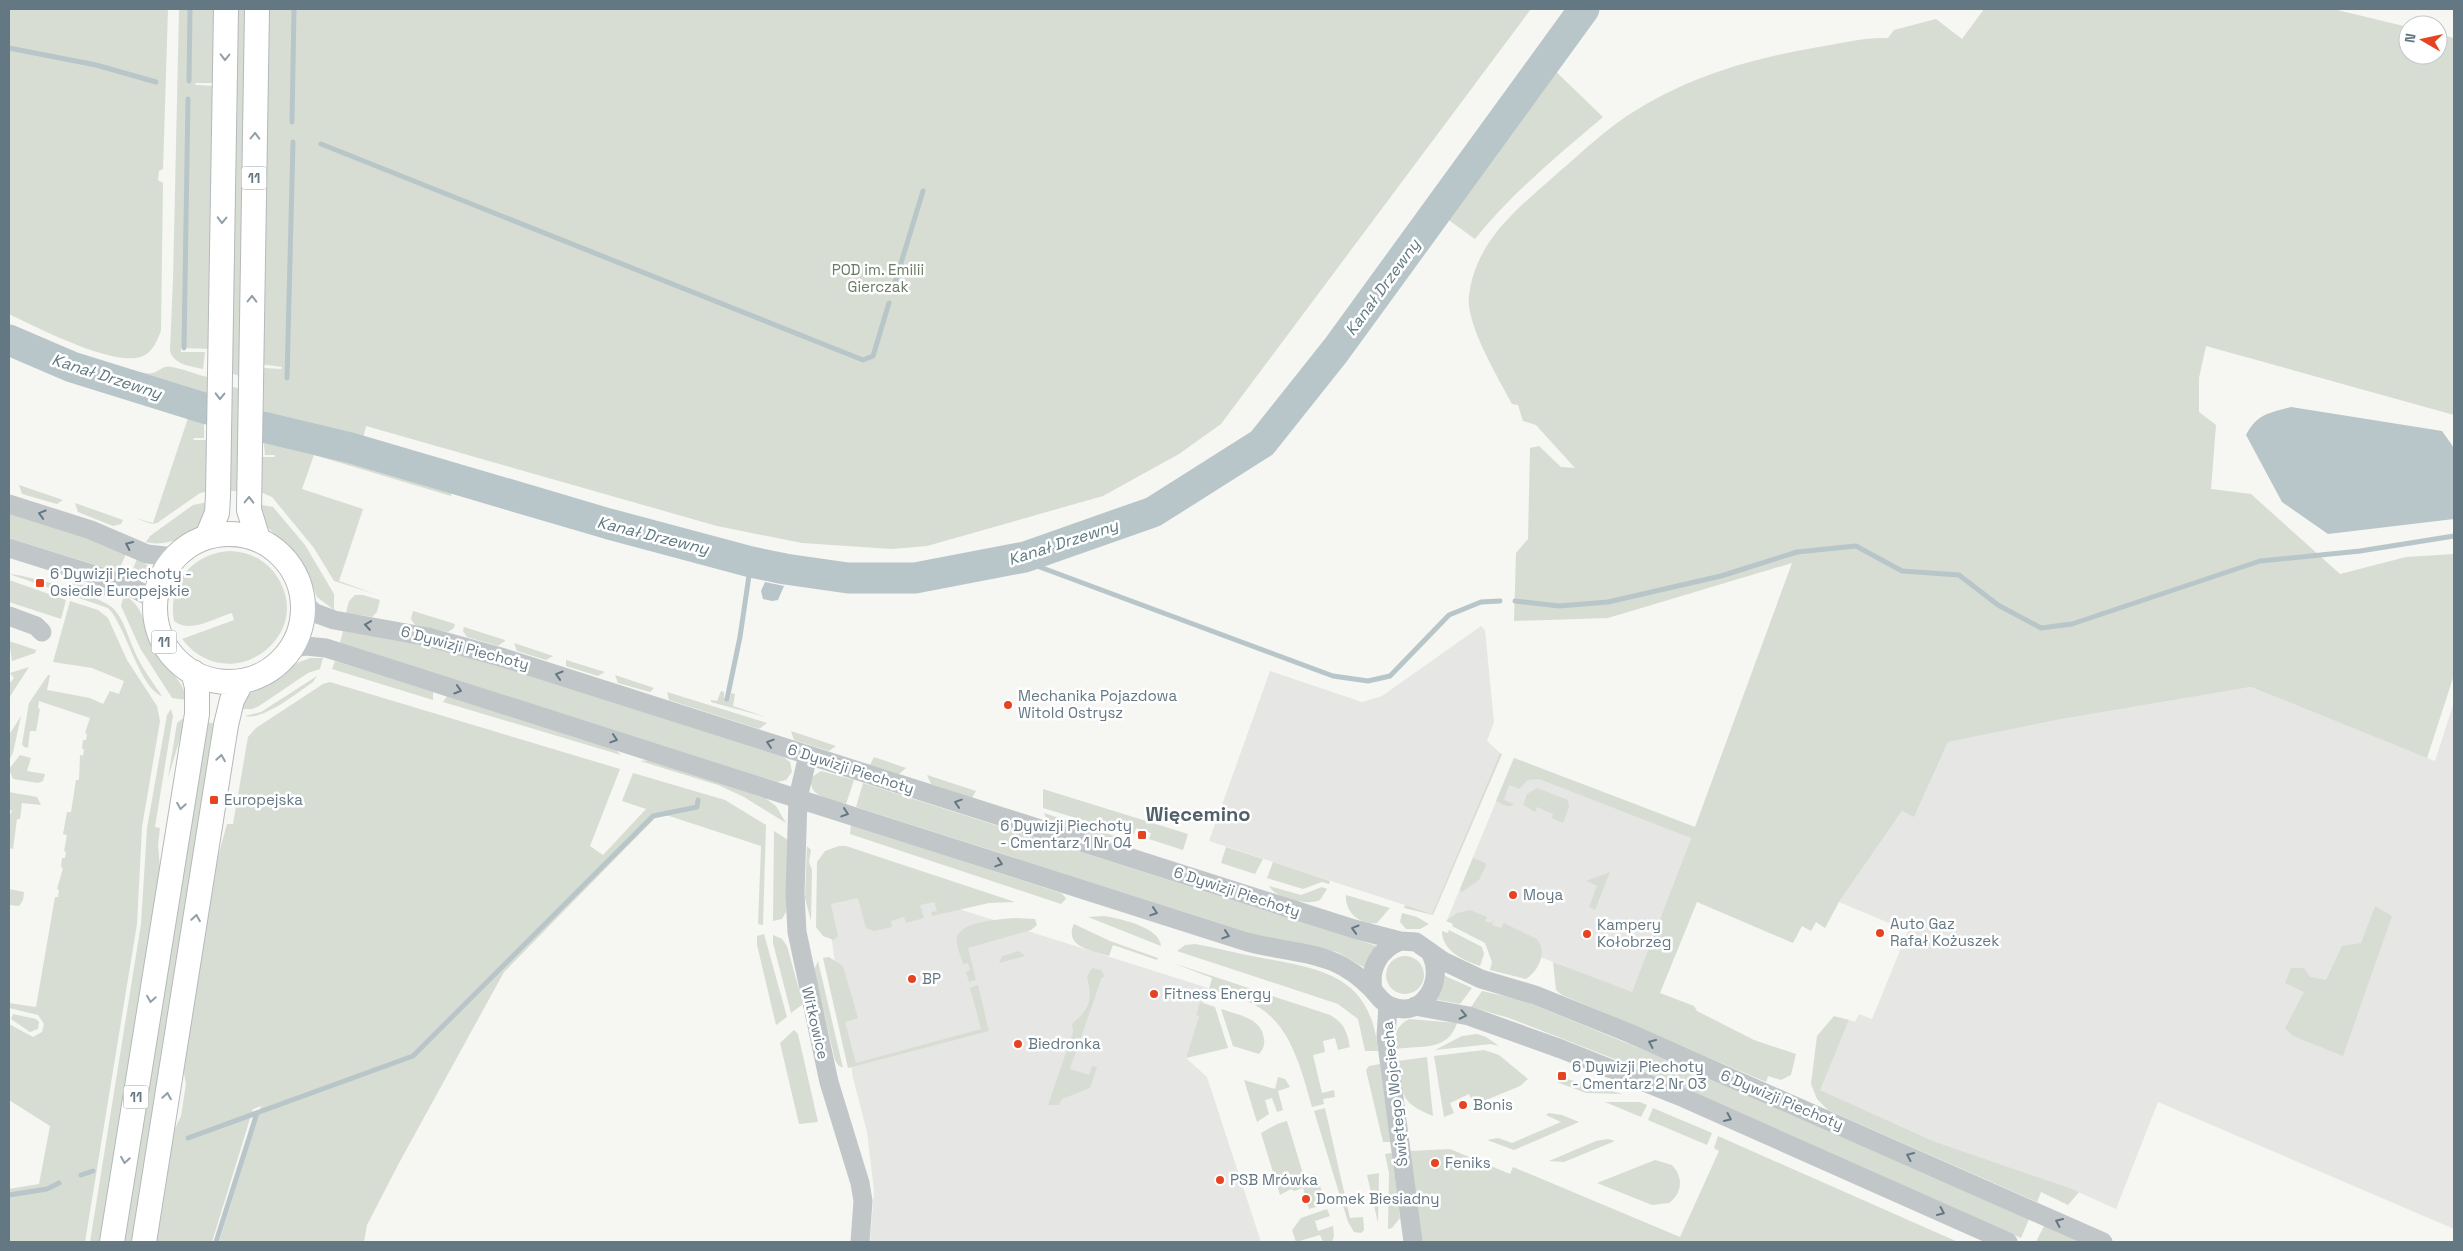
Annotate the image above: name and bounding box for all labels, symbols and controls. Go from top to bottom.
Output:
north arrow [2398,15,2448,65]
text: N [2401,32,2420,44]
one-way arrow [220,54,230,62]
one-way arrow [250,132,260,140]
road number: 11 [242,167,266,190]
one-way arrow [217,216,228,224]
water label: Kanał Drzewny [1340,234,1425,340]
park label: POD im. Emilii Gierczak [832,260,924,296]
one-way arrow [247,295,257,302]
water label: Kanał Drzewny [49,349,166,404]
one-way arrow [215,392,225,400]
one-way arrow [244,496,254,504]
one-way arrow [39,510,47,520]
water label: Kanał Drzewny [595,511,712,560]
water label: Kanał Drzewny [1006,514,1122,570]
one-way arrow [125,541,134,552]
place label: 6 Dywizji Piechoty - Osiedle Europejskie [50,564,192,600]
marker: 6 Dywizji Piechoty - Osiedle Europejskie [34,577,46,589]
one-way arrow [364,621,373,631]
street label: 6 Dywizji Piechoty [399,621,531,674]
road number: 11 [152,630,176,654]
one-way arrow [556,670,564,680]
one-way arrow [454,684,462,694]
place label: Mechanika Pojazdowa Witold Ostrysz [1018,686,1177,722]
marker: Mechanika Pojazdowa Witold Ostrysz [1002,699,1014,711]
one-way arrow [609,733,618,743]
one-way arrow [766,738,774,748]
street label: 6 Dywizji Piechoty [786,739,917,798]
one-way arrow [215,753,226,761]
place label: Europejska [224,790,303,809]
marker: Europejska [208,794,220,806]
one-way arrow [954,799,962,809]
district label: Więcemino [1145,801,1251,827]
one-way arrow [177,802,187,811]
one-way arrow [840,808,848,818]
place label: 6 Dywizji Piechoty - Cmentarz 1 Nr 04 [1000,816,1132,852]
marker: 6 Dywizji Piechoty - Cmentarz 1 Nr 04 [1136,829,1148,841]
one-way arrow [995,857,1003,867]
street label: 6 Dywizji Piechoty [1172,862,1303,921]
place label: Moya [1523,885,1563,904]
marker: Moya [1507,889,1519,901]
one-way arrow [1149,907,1158,917]
one-way arrow [190,914,200,923]
place label: Auto Gaz Rafał Kożuszek [1890,914,1999,950]
place label: Kampery Kołobrzeg [1597,915,1671,951]
one-way arrow [1352,925,1360,935]
marker: Auto Gaz Rafał Kożuszek [1874,927,1886,939]
marker: Kampery Kołobrzeg [1581,928,1593,940]
one-way arrow [1221,930,1229,940]
place label: BP [922,969,941,988]
marker: BP [906,973,918,985]
place label: Fitness Energy [1164,984,1271,1003]
street label: Witkowice [798,985,833,1061]
marker: Fitness Energy [1148,988,1160,1000]
one-way arrow [147,995,157,1004]
one-way arrow [1458,1009,1467,1020]
street label: Świętego Wojciecha [1377,1020,1412,1168]
place label: Biedronka [1028,1034,1101,1053]
marker: Biedronka [1012,1038,1024,1050]
one-way arrow [1648,1039,1657,1050]
place label: 6 Dywizji Piechoty - Cmentarz 2 Nr 03 [1572,1057,1707,1093]
street label: 6 Dywizji Piechoty [1718,1065,1847,1134]
marker: 6 Dywizji Piechoty - Cmentarz 2 Nr 03 [1556,1070,1568,1082]
road number: 11 [124,1086,148,1108]
one-way arrow [162,1092,172,1100]
place label: Bonis [1473,1095,1513,1114]
marker: Bonis [1457,1099,1469,1111]
one-way arrow [1723,1111,1732,1122]
one-way arrow [1906,1152,1915,1163]
place label: Feniks [1445,1153,1491,1172]
one-way arrow [121,1155,131,1164]
marker: Feniks [1429,1157,1441,1169]
place label: PSB Mrówka [1230,1170,1318,1189]
marker: PSB Mrówka [1214,1174,1226,1186]
place label: Domek Biesiadny [1316,1189,1439,1208]
marker: Domek Biesiadny [1300,1193,1312,1205]
one-way arrow [1936,1206,1945,1217]
one-way arrow [2055,1218,2064,1229]

